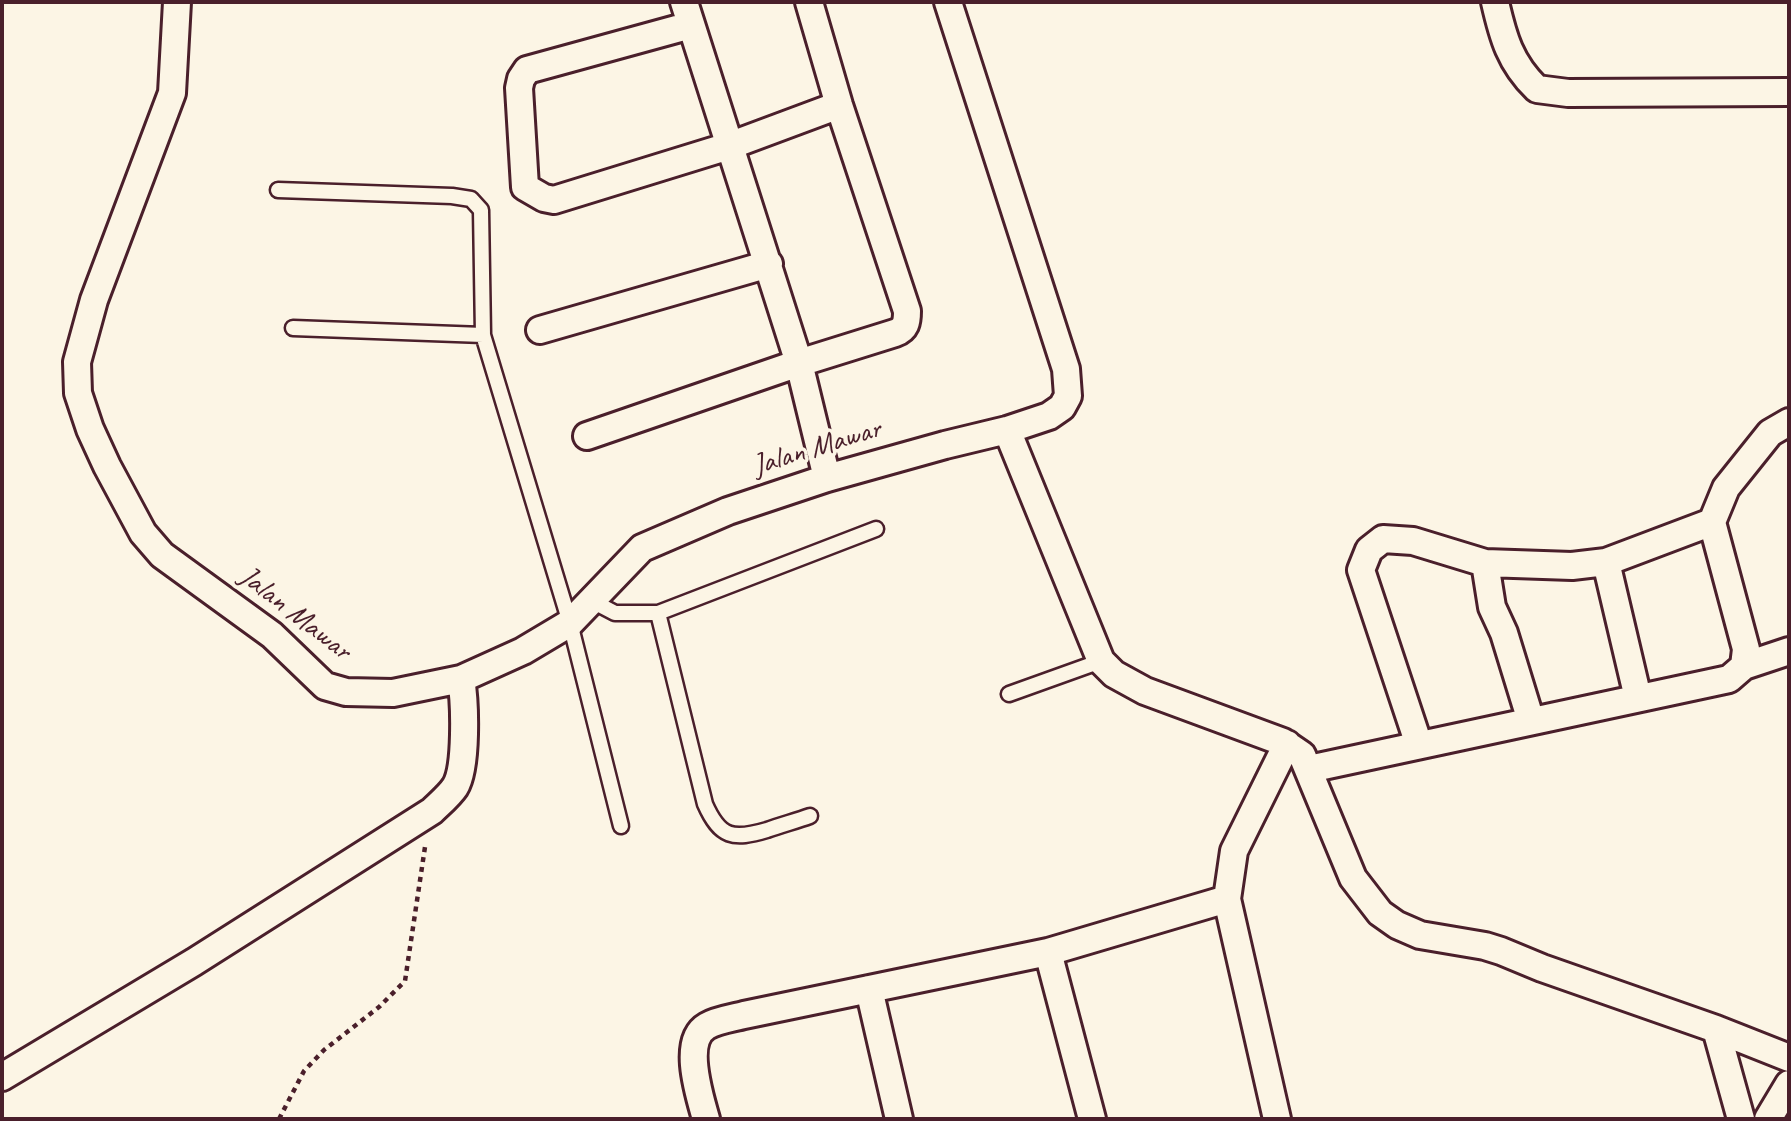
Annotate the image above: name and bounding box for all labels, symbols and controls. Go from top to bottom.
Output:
street label: Jalan Mawar [748,411,886,485]
street label: Jalan Mawar [232,559,358,669]

